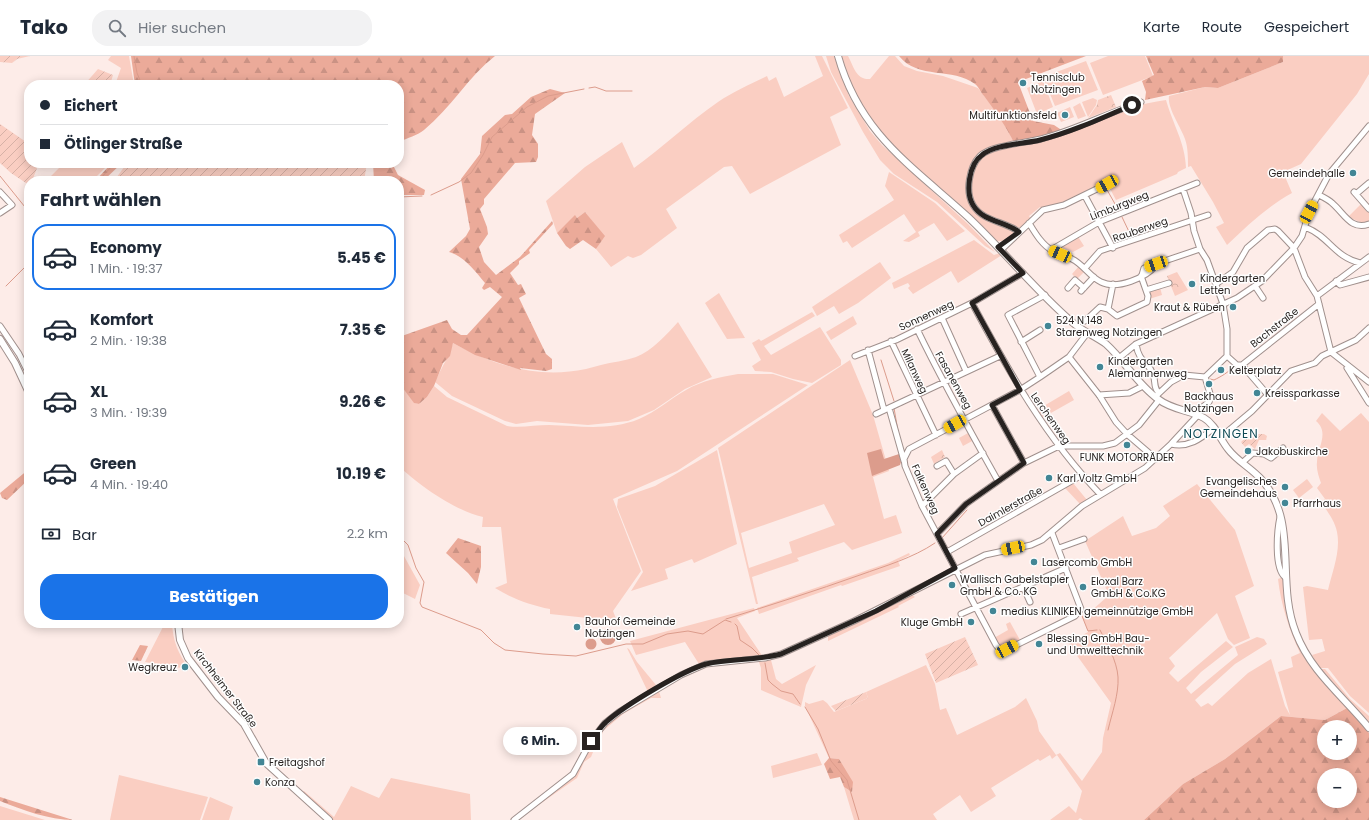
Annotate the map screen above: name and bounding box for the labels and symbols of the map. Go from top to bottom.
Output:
place label: Tennisclub Notzingen [1031,70,1085,97]
marker: Tennisclub Notzingen [1018,78,1028,88]
route start [1123,96,1141,114]
place label: Multifunktionsfeld [969,108,1057,123]
marker: Multifunktionsfeld [1060,110,1070,120]
place label: Gemeindehalle [1268,166,1345,181]
marker: Gemeindehalle [1348,168,1358,178]
car [1094,173,1120,195]
street label: Limburgweg [1088,187,1151,224]
car [1298,199,1320,225]
street label: Rauberweg [1111,213,1170,246]
car [1047,244,1073,264]
car [1143,254,1169,274]
place label: Kindergarten Letten [1200,271,1265,298]
marker: Kindergarten Letten [1187,279,1197,289]
street label: Sonnenweg [896,296,956,335]
place label: Kraut & Rüben [1154,300,1225,315]
marker: Kraut & Rüben [1228,302,1238,312]
street label: Bachstraße [1247,304,1302,351]
place label: 524 N 148 Starenweg Notzingen [1056,313,1162,340]
marker: 524 N 148 Starenweg Notzingen [1043,321,1053,331]
street label: Milanweg [898,346,931,396]
street label: Fasanenweg [932,349,976,412]
place label: Kindergarten Alemannenweg [1108,354,1187,381]
marker: Kindergarten Alemannenweg [1095,362,1105,372]
place label: Kelterplatz [1229,363,1282,378]
marker: Kelterplatz [1216,365,1226,375]
marker: Backhaus Notzingen [1204,379,1214,389]
place label: Kreissparkasse [1265,386,1340,401]
marker: Kreissparkasse [1252,388,1262,398]
street label: Lerchenweg [1027,389,1074,447]
place label: Backhaus Notzingen [1184,389,1234,416]
car [942,413,968,435]
district label: NOTZINGEN [1183,425,1259,442]
marker: FUNK MOTORRÄDER [1122,440,1132,450]
place label: Jakobuskirche [1256,444,1328,459]
marker: Jakobuskirche [1243,446,1253,456]
place label: FUNK MOTORRÄDER [1080,450,1174,465]
street label: Falkenweg [908,462,943,517]
place label: Karl Voltz GmbH [1057,471,1137,486]
marker: Karl Voltz GmbH [1044,473,1054,483]
place label: Evangelisches Gemeindehaus [1200,474,1277,501]
marker: Evangelisches Gemeindehaus [1280,482,1290,492]
street label: Daimlerstraße [975,483,1045,530]
place label: Pfarrhaus [1293,496,1341,511]
marker: Pfarrhaus [1280,498,1290,508]
car [1000,540,1026,556]
place label: Lasercomb GmbH [1042,555,1132,570]
marker: Lasercomb GmbH [1029,557,1039,567]
place label: Wallisch Gabelstapler GmbH & Co. KG [960,572,1069,599]
place label: Eloxal Barz GmbH & Co.KG [1091,574,1166,601]
marker: Wallisch Gabelstapler GmbH & Co. KG [947,580,957,590]
marker: Eloxal Barz GmbH & Co.KG [1078,582,1088,592]
place label: medius KLINIKEN gemeinnützige GmbH [1001,604,1193,619]
marker: medius KLINIKEN gemeinnützige GmbH [988,606,998,616]
place label: Bauhof Gemeinde Notzingen [585,614,675,641]
place label: Kluge GmbH [901,615,963,630]
marker: Kluge GmbH [966,617,976,627]
marker: Bauhof Gemeinde Notzingen [572,622,582,632]
place label: Blessing GmbH Bau- und Umwelttechnik [1047,631,1150,658]
car [994,638,1020,660]
marker: Blessing GmbH Bau- und Umwelttechnik [1034,639,1044,649]
street label: Kirchheimer Straße [190,646,261,731]
place label: Wegkreuz [128,660,177,675]
marker: Wegkreuz [180,662,190,672]
callout: 6 Min. [503,727,577,755]
route end [582,732,600,750]
place label: Freitagshof [269,755,325,770]
marker: Freitagshof [256,757,266,767]
place label: Konza [265,775,295,790]
marker: Konza [252,777,262,787]

